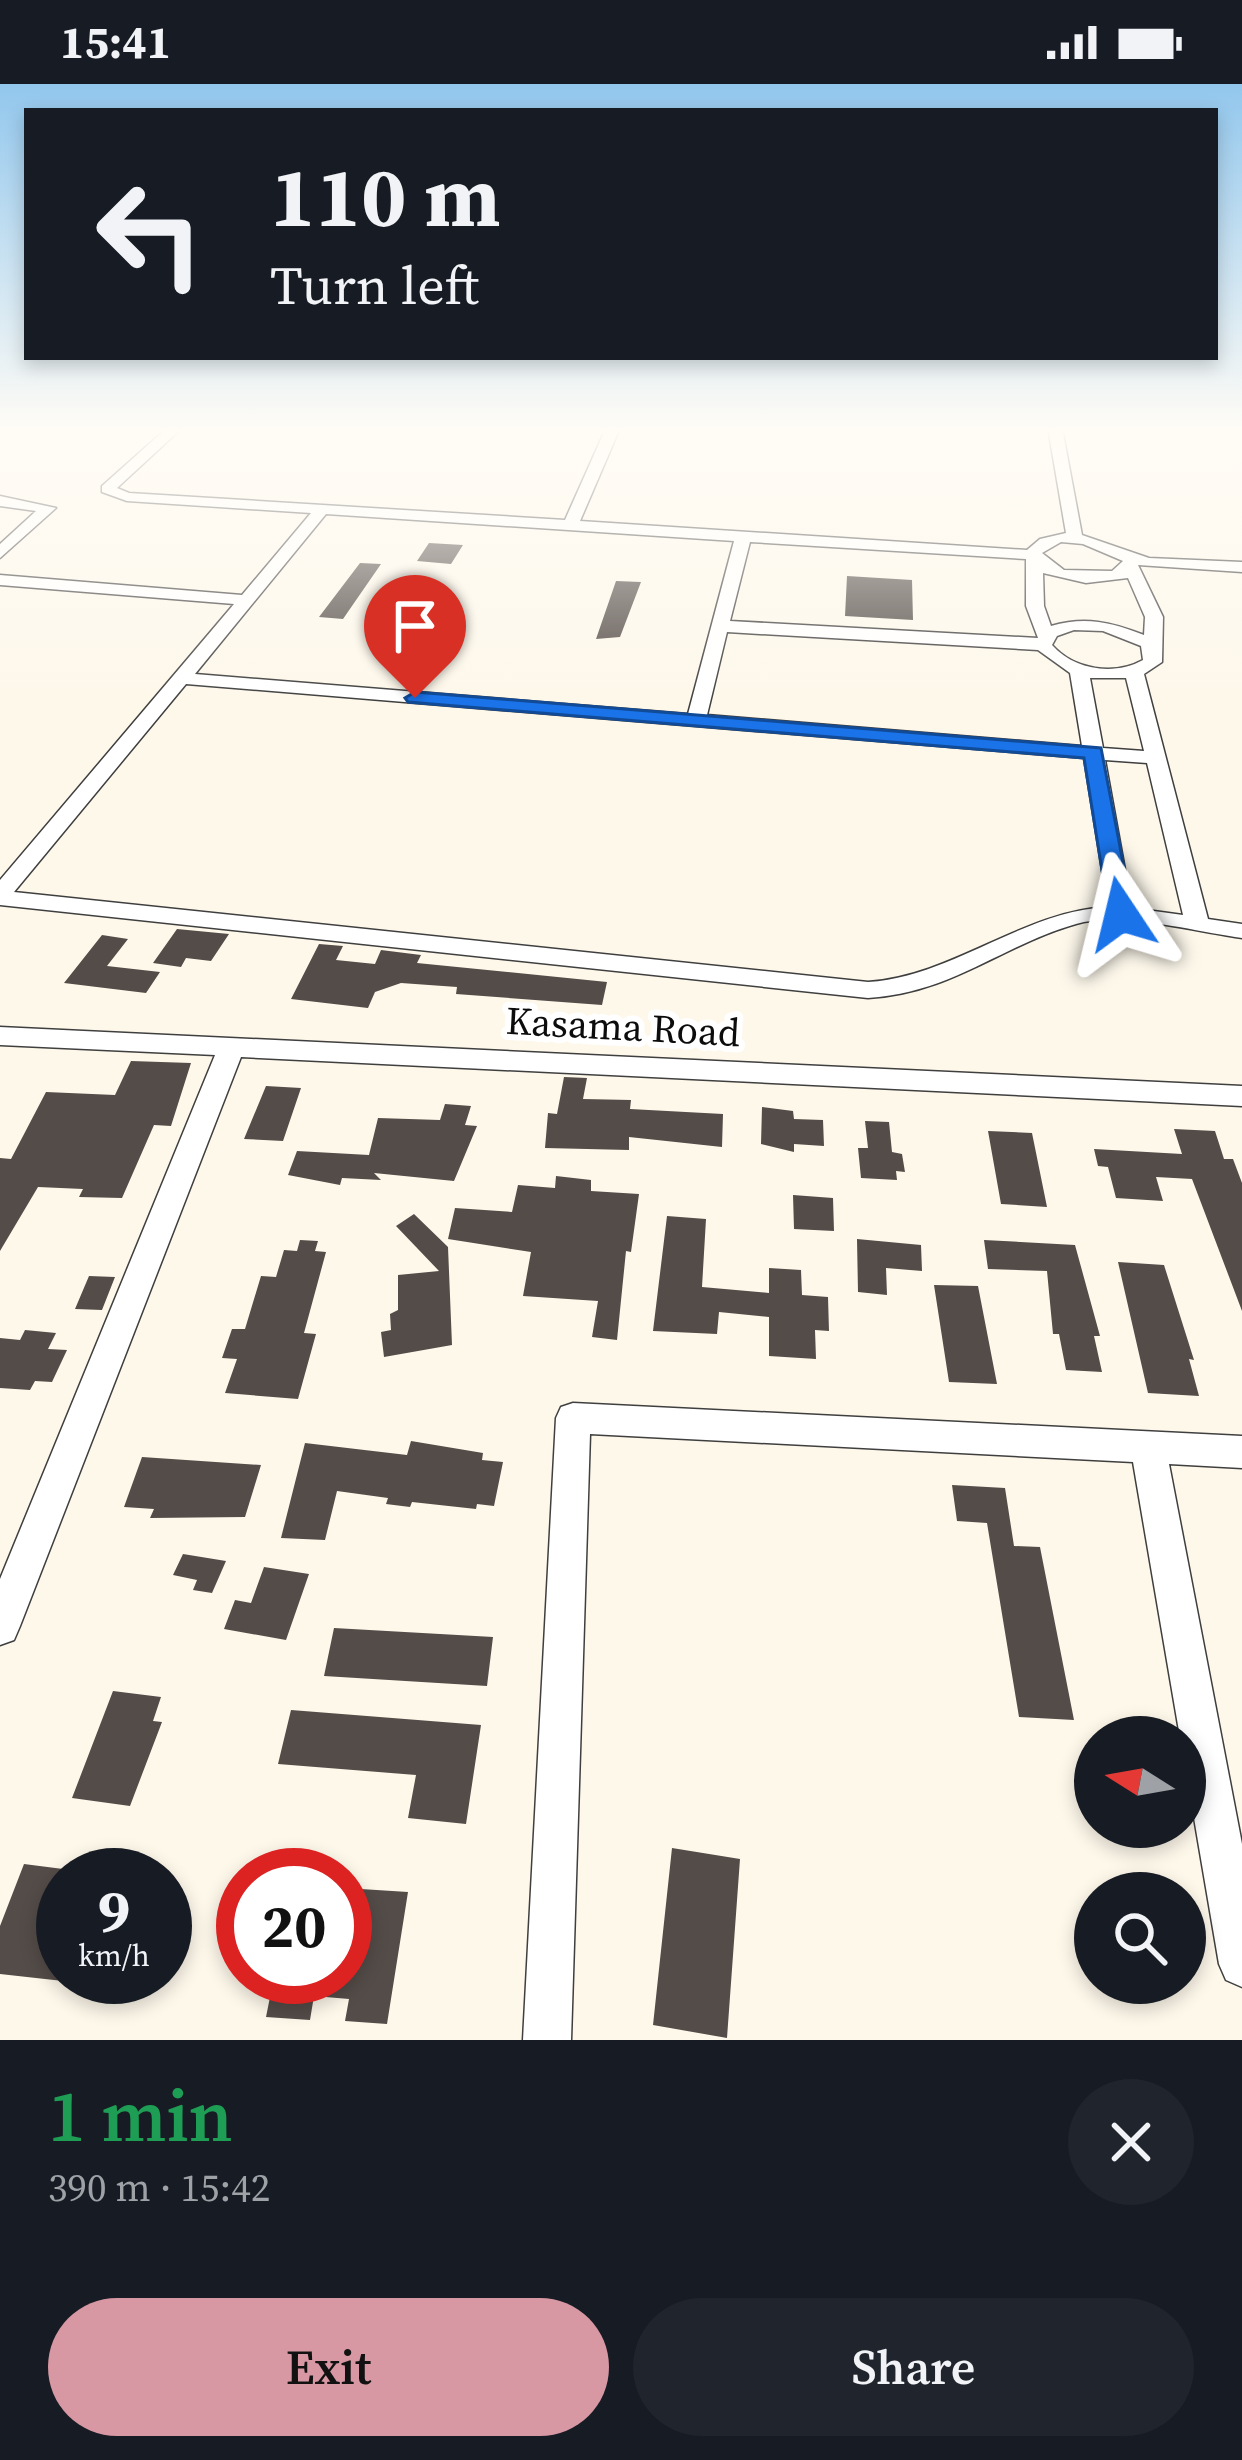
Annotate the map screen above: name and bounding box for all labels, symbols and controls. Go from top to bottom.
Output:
text: 15:41 [60,11,171,73]
text: 110 m [270,139,501,254]
icon: left [72,156,228,312]
text: Turn left [270,248,479,322]
pin [364,575,466,698]
icon: arrive [382,593,448,659]
position arrow [1058,851,1184,977]
street label: Kasama Road [504,994,741,1059]
north arrow [1074,1716,1206,1848]
map controls [1074,1716,1206,2004]
speed limit sign: 20 [216,1848,372,2004]
text: 9 [98,1870,130,1952]
button: search [1074,1872,1206,2004]
text: km/h [78,1935,150,1976]
text: 1 min [48,2066,233,2165]
button: close [1068,2079,1194,2205]
text: 390 m · 15:42 [48,2161,270,2214]
button: Exit [48,2298,609,2436]
button: Share [633,2298,1194,2436]

